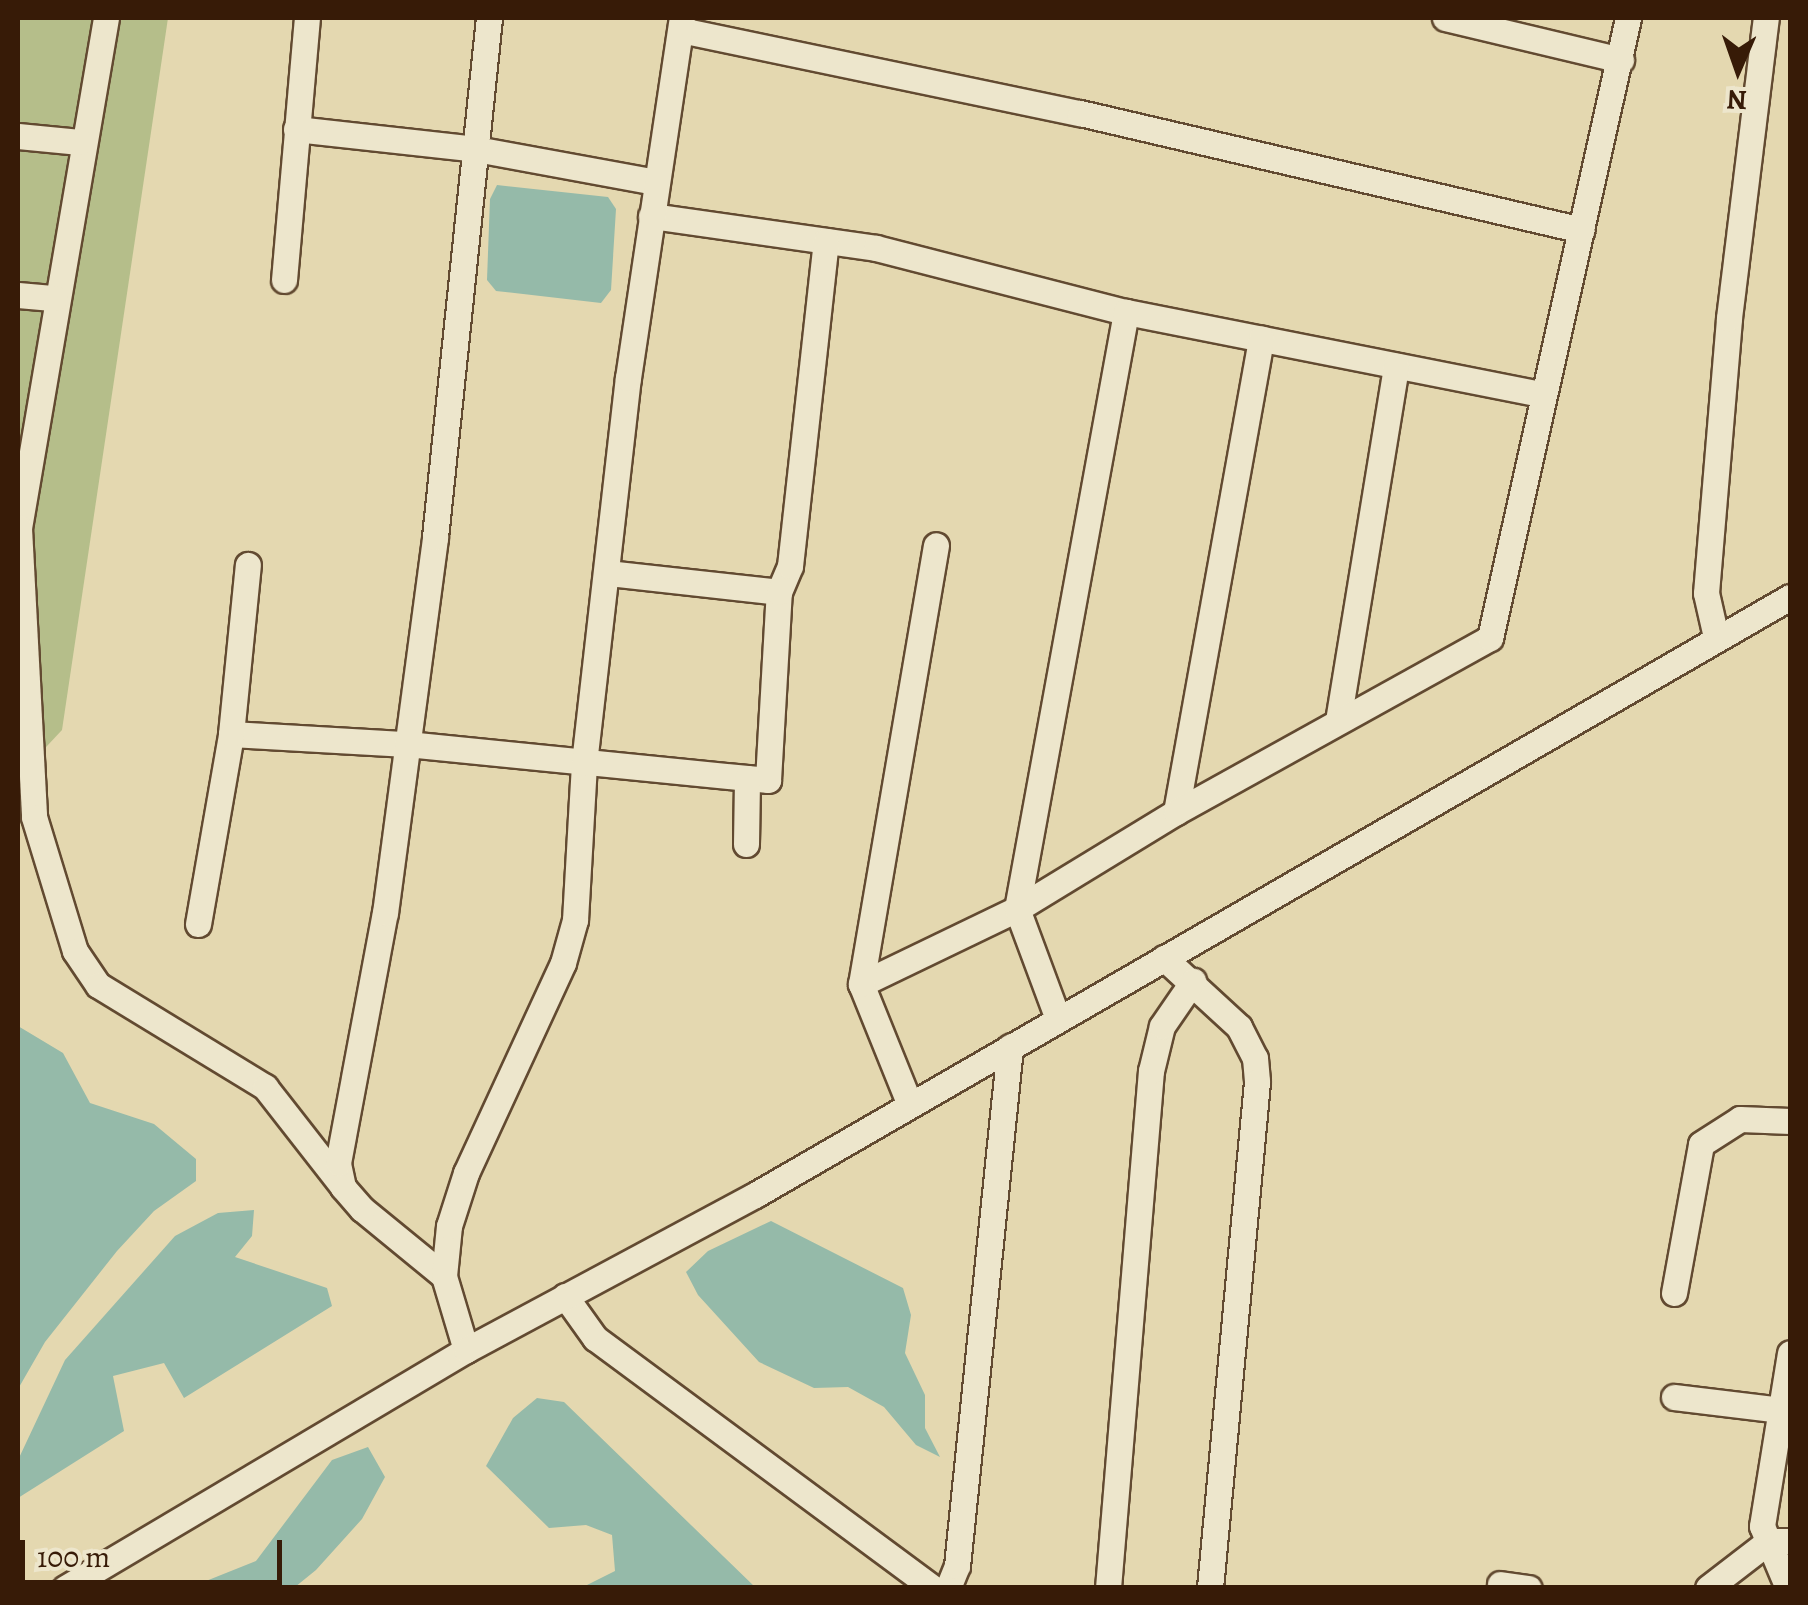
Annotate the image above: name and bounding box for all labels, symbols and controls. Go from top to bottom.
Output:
north arrow [1688,20,1788,120]
text: N [1726,81,1748,119]
scale bar [25,1520,288,1582]
text: 100 m [37,1537,110,1577]

